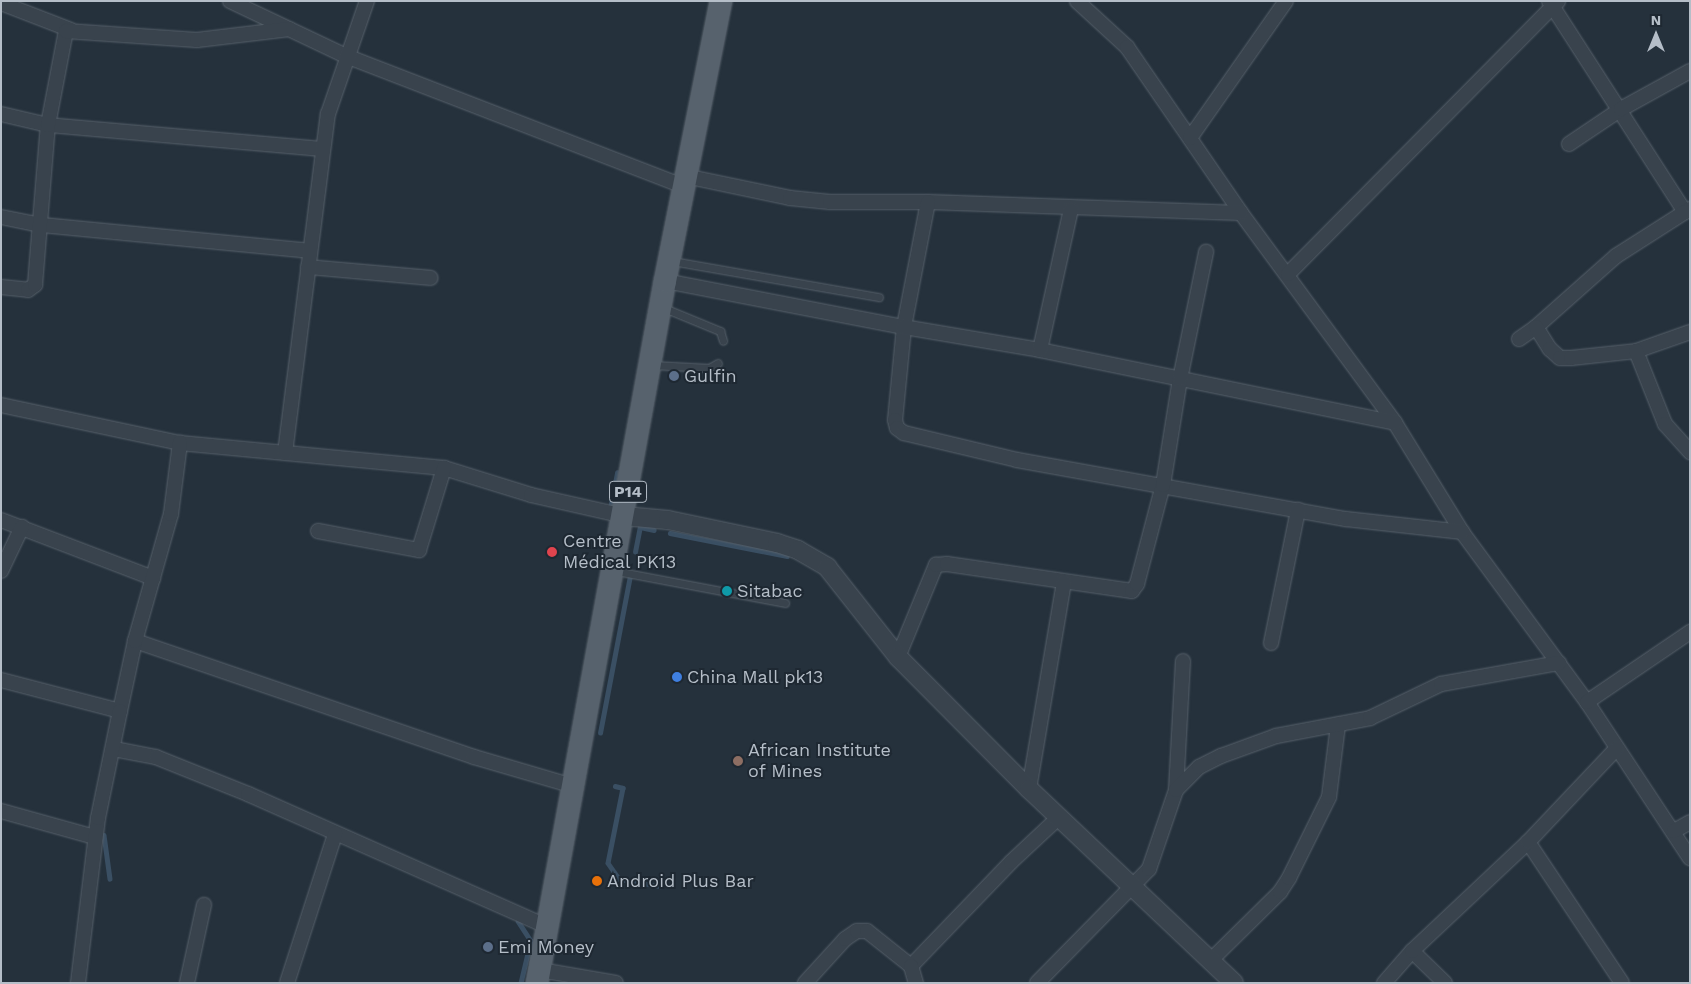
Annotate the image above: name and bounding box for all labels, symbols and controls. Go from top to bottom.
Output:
north arrow [1631,10,1681,60]
text: N [1651,12,1661,28]
place label: Gulfin [684,365,737,387]
marker: Gulfin [668,370,680,382]
road number: P14 [608,478,648,506]
place label: Centre Médical PK13 [563,531,677,574]
marker: Centre Médical PK13 [545,545,559,559]
place label: Sitabac [737,580,803,602]
marker: Sitabac [721,585,733,597]
place label: China Mall pk13 [687,666,824,688]
marker: China Mall pk13 [671,671,683,683]
place label: African Institute of Mines [748,740,891,782]
marker: African Institute of Mines [732,755,744,767]
place label: Android Plus Bar [607,870,754,892]
marker: Android Plus Bar [591,875,603,887]
place label: Emi Money [498,936,594,958]
marker: Emi Money [482,941,494,953]

